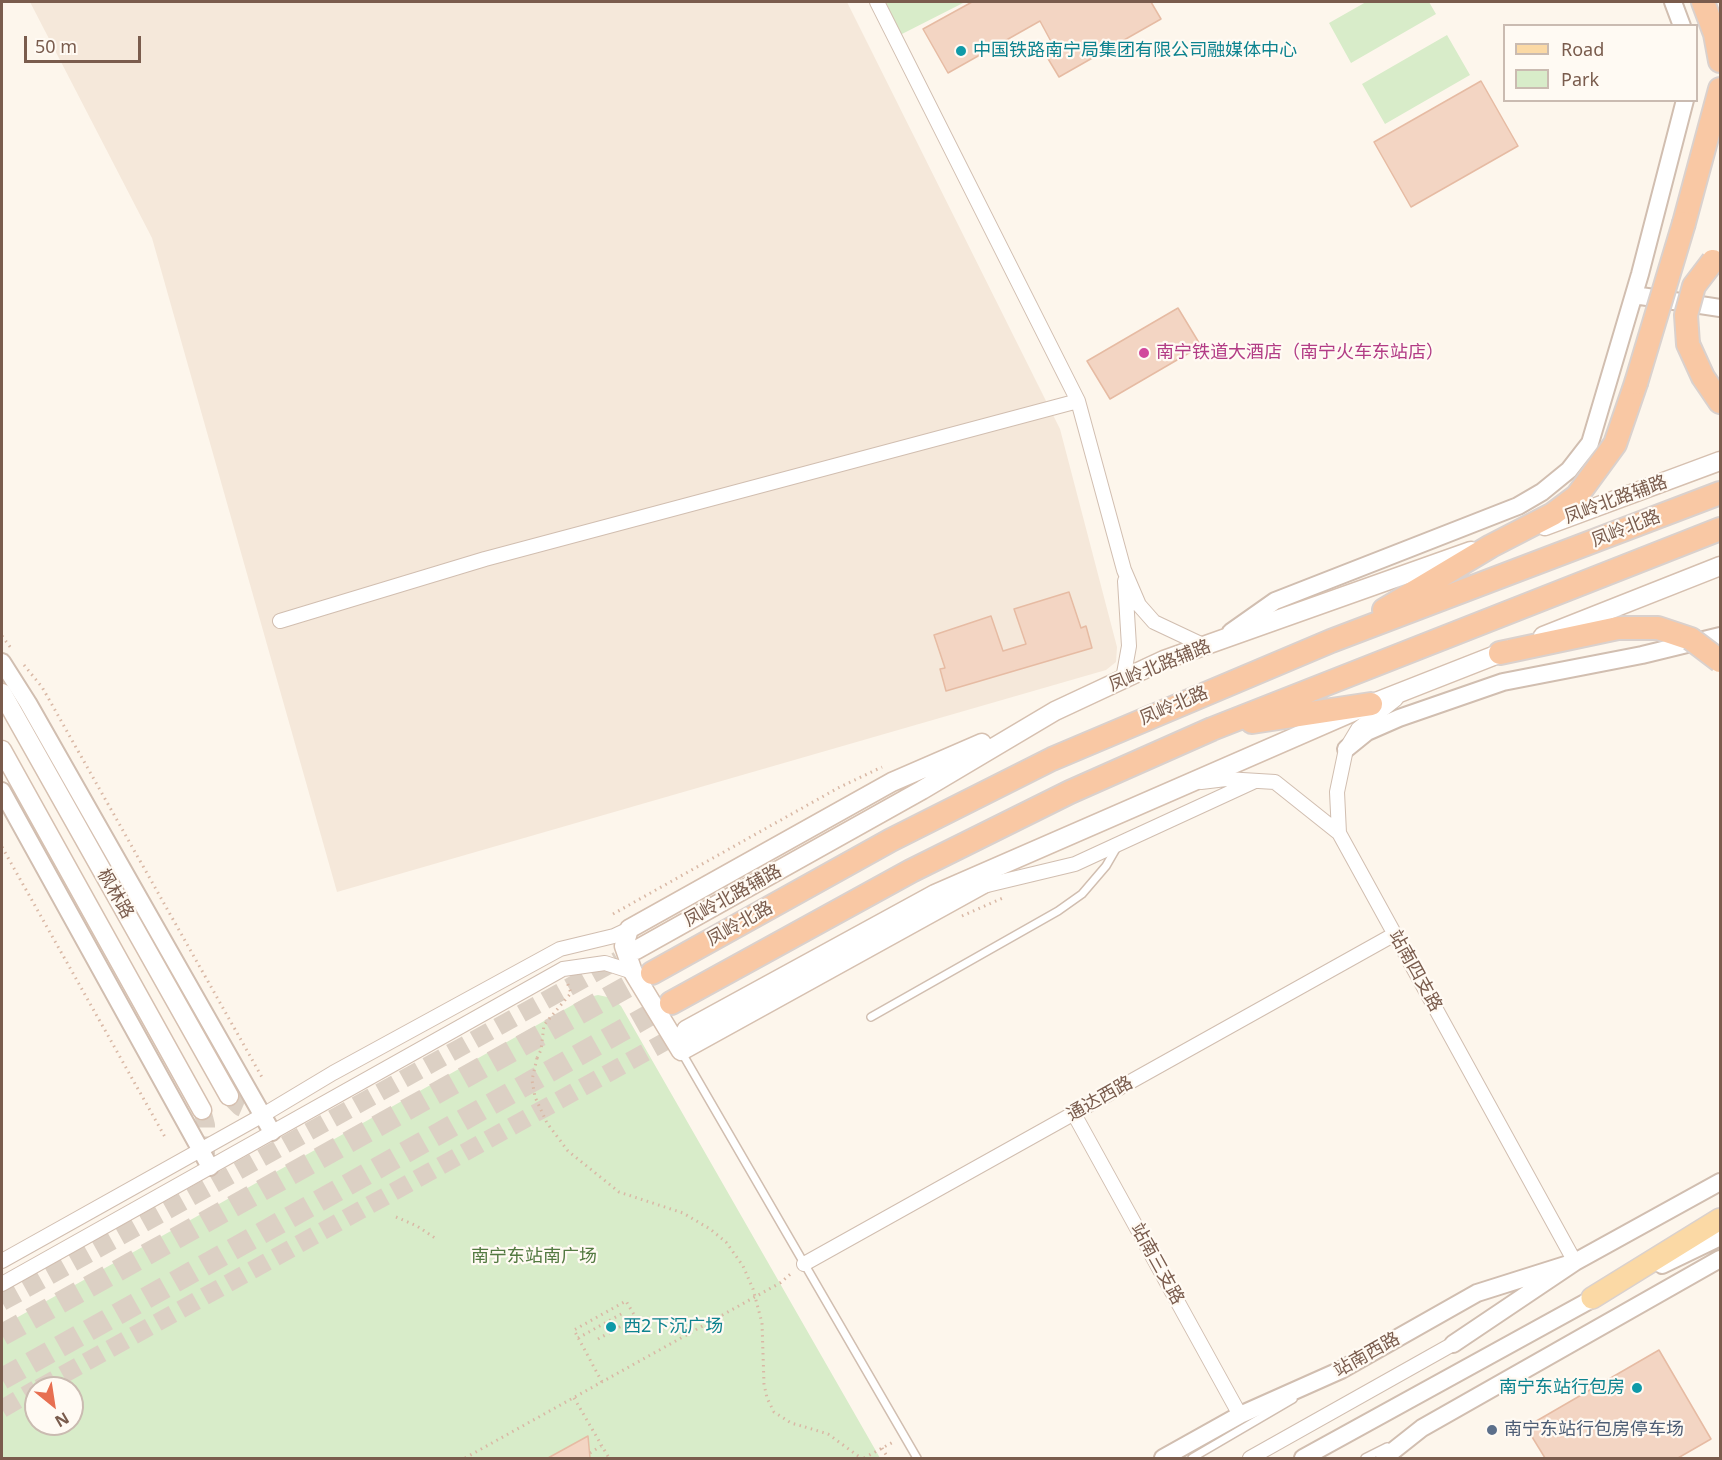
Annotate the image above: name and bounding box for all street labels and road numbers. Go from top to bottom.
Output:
street label: 凤岭北路辅路 [1562,471,1670,529]
street label: 凤岭北路 [1589,506,1663,552]
street label: 凤岭北路辅路 [1106,636,1214,696]
street label: 凤岭北路 [1137,682,1211,730]
street label: 凤岭北路辅路 [681,860,785,932]
street label: 枫林路 [92,865,138,923]
street label: 凤岭北路 [703,897,777,951]
street label: 站南四支路 [1384,926,1446,1016]
street label: 通达西路 [1063,1072,1137,1126]
street label: 站南三支路 [1126,1219,1188,1309]
street label: 站南西路 [1330,1328,1404,1382]

